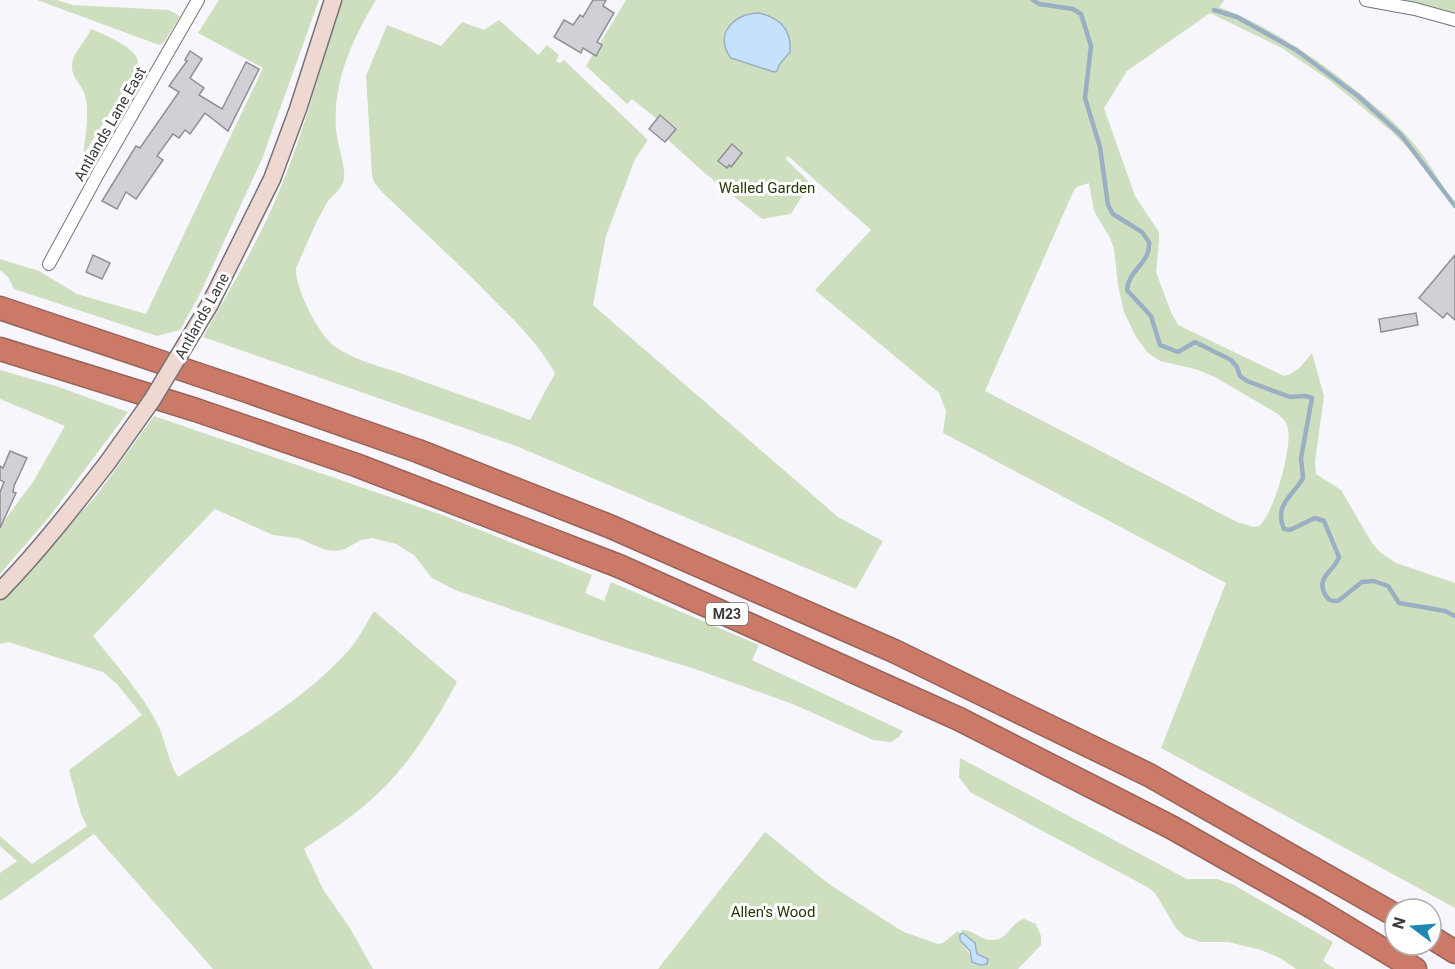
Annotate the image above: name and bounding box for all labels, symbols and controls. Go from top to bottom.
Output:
street label: Antlands Lane East [70,64,150,184]
park label: Walled Garden [719,179,815,197]
street label: Antlands Lane [171,270,233,362]
road number: M23 [706,603,748,625]
north arrow [1383,897,1443,957]
park label: Allen's Wood [731,903,815,921]
text: N [1388,915,1410,931]

